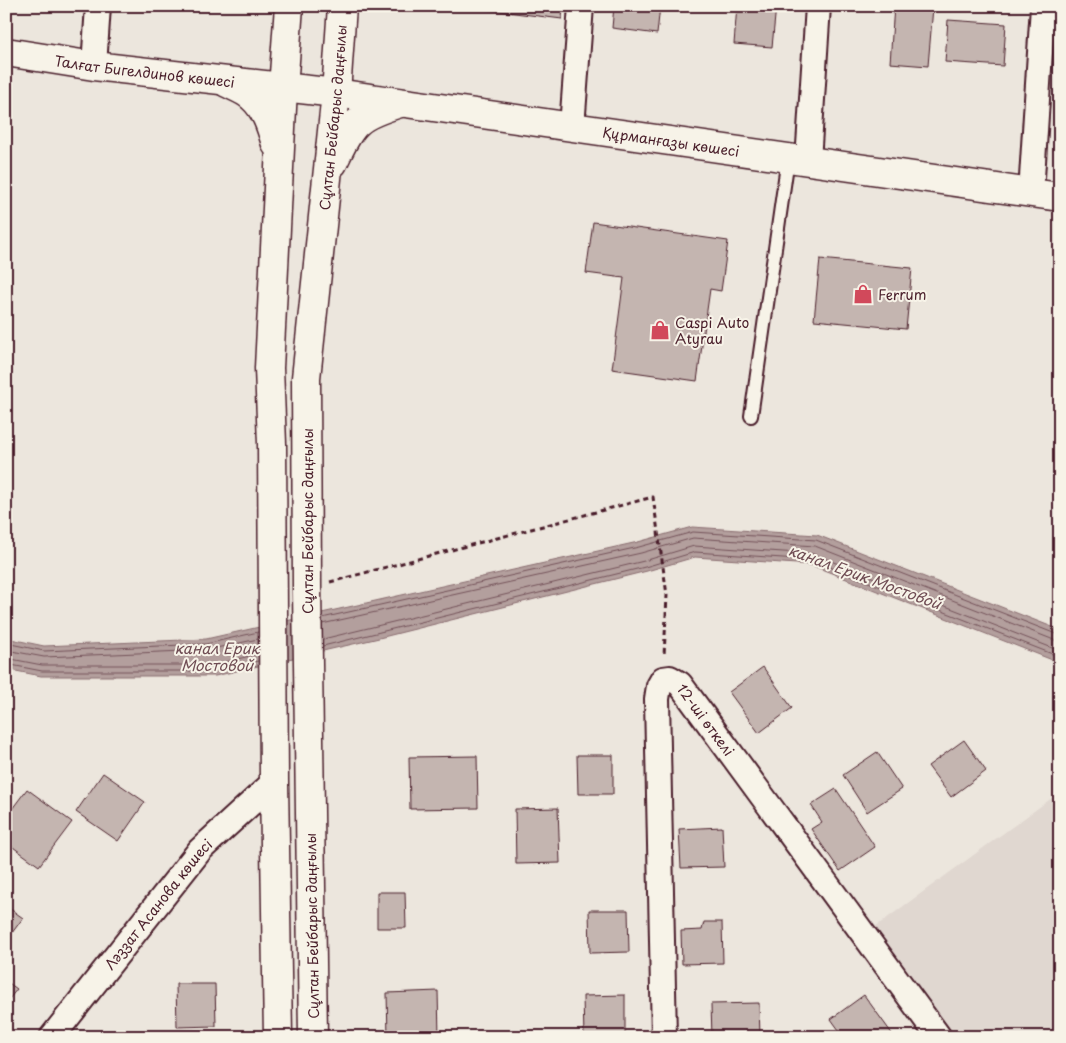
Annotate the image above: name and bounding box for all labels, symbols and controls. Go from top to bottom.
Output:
street label: Сұлтан Бейбарыс даңғылы [313,24,351,211]
street label: Талғат Бигелдинов көшесі [53,49,236,92]
street label: Құрманғазы көшесі [601,121,741,161]
shop icon: Ferrum [852,283,874,305]
place label: Ferrum [878,284,926,305]
place label: Caspi Auto Atyrau [675,312,750,349]
shop icon: Caspi Auto Atyrau [649,319,671,341]
street label: Сұлтан Бейбарыс даңғылы [297,428,318,614]
water label: канал Ерик Мостовой [786,538,946,615]
water label: канал Ерик Мостовой [175,636,260,676]
street label: 12-ші өткелі [672,679,740,760]
street label: Сұлтан Бейбарыс даңғылы [300,833,324,1019]
street label: Ләззат Асанова көшесі [99,834,216,974]

